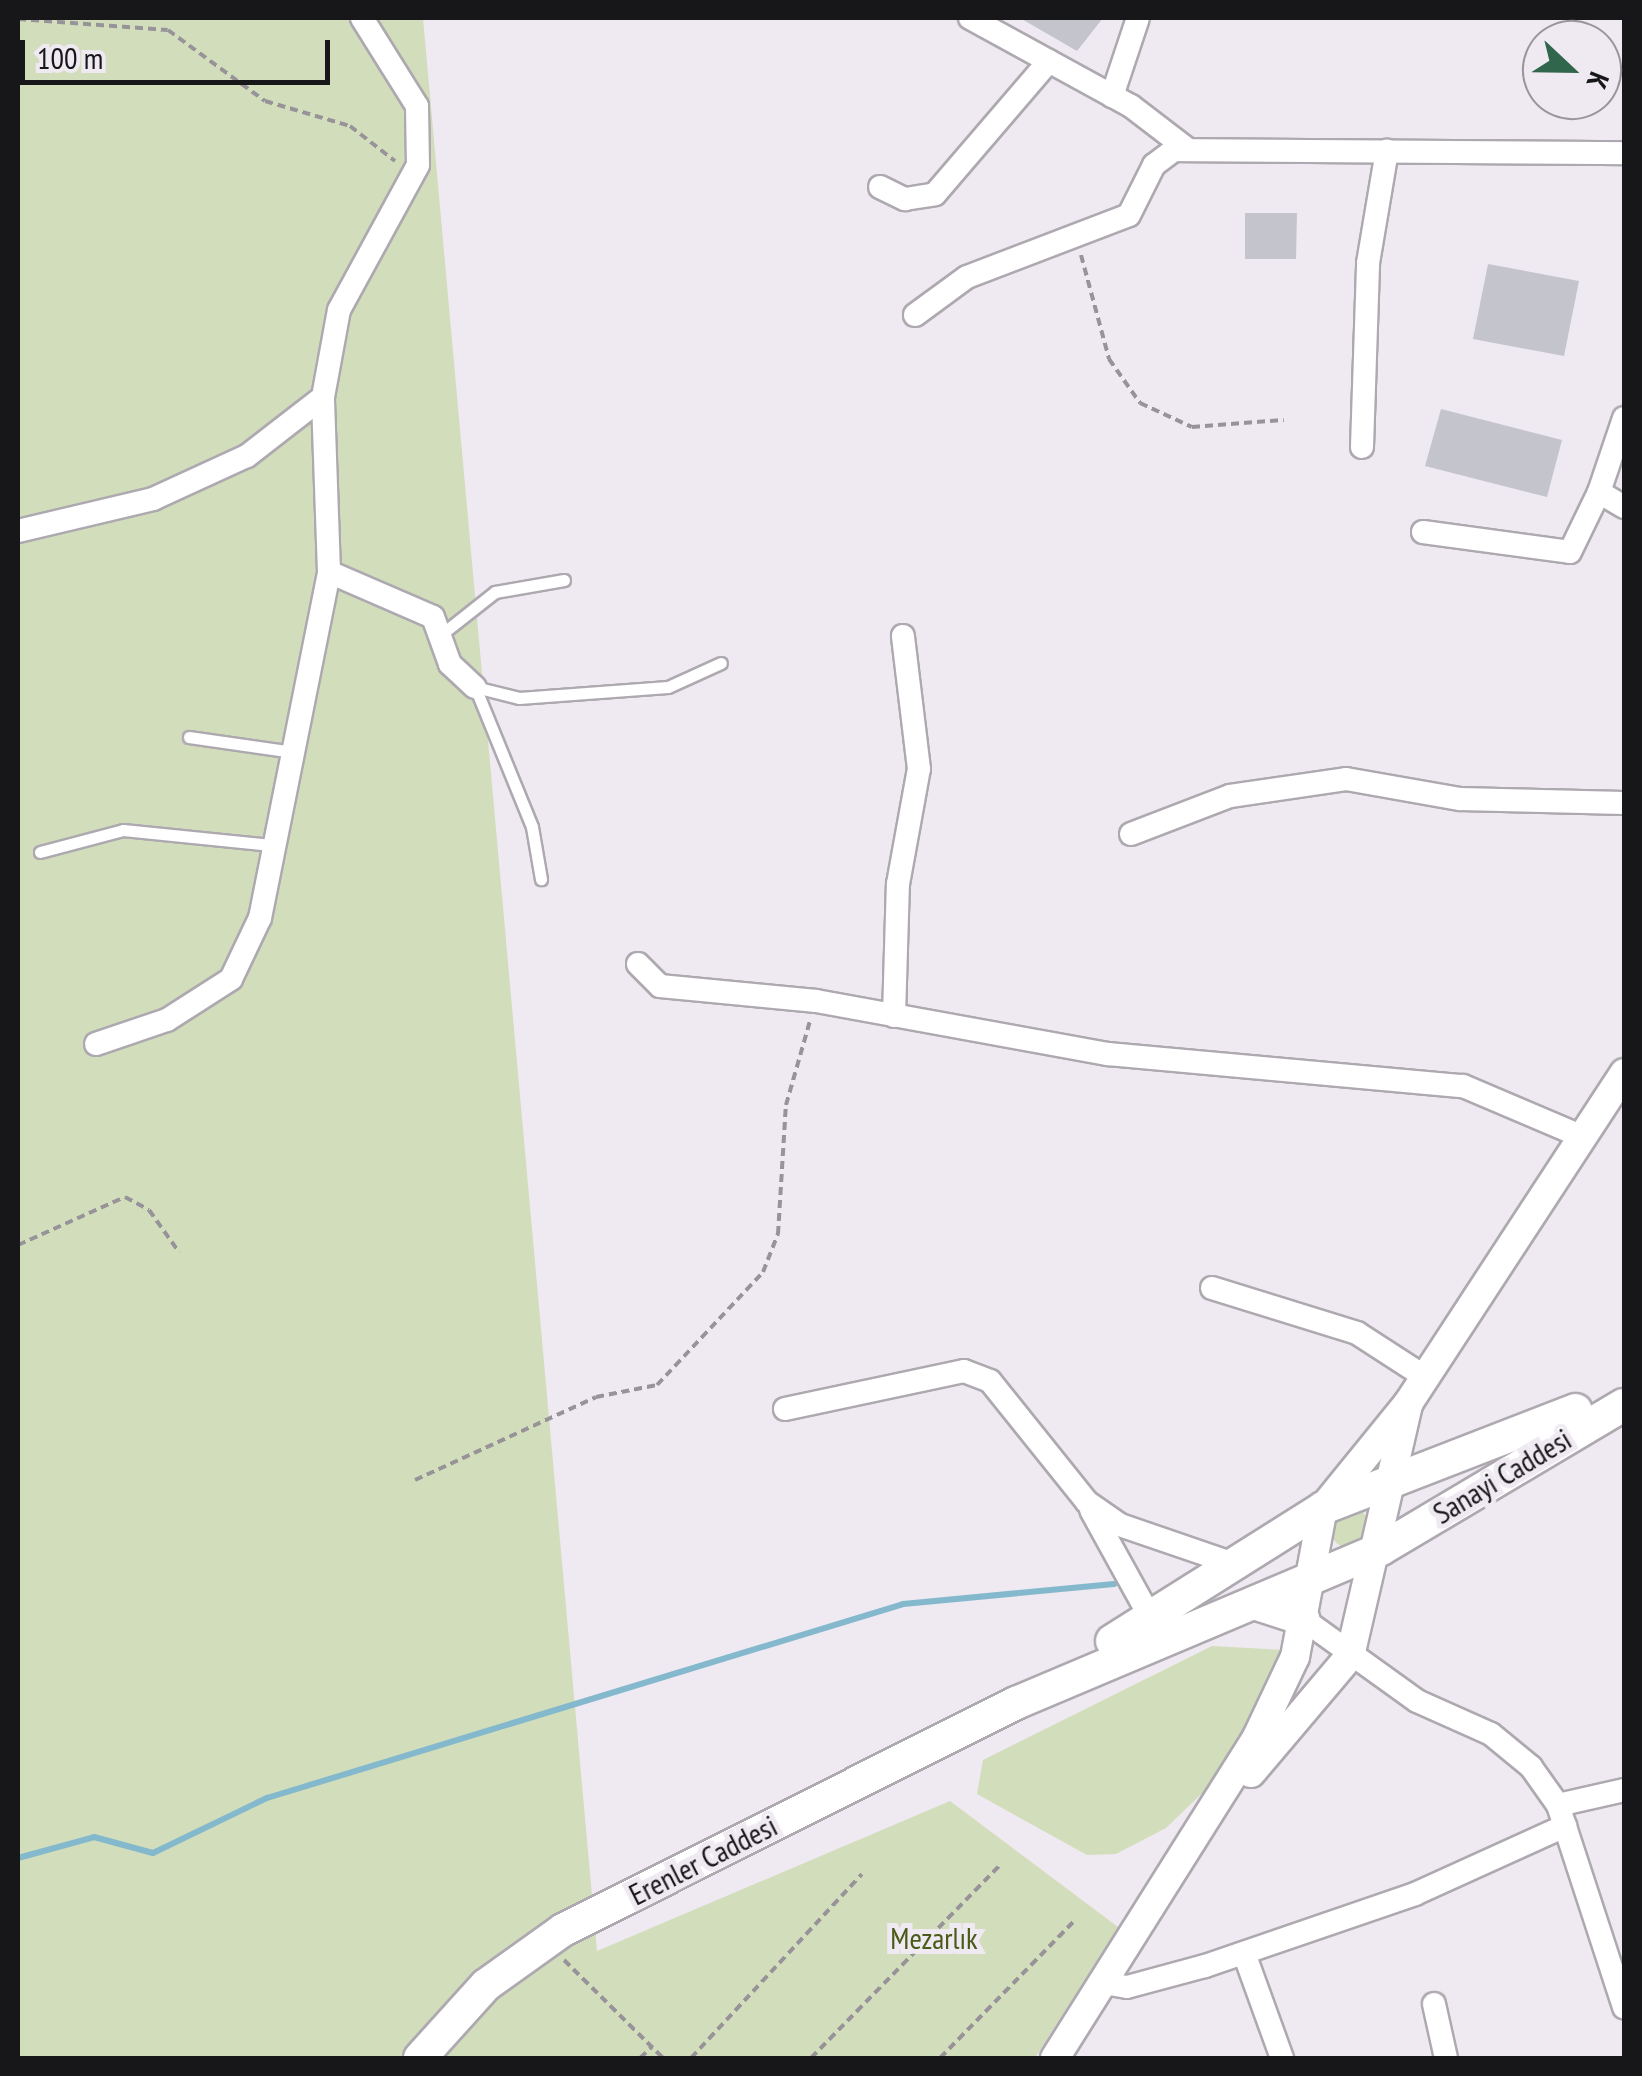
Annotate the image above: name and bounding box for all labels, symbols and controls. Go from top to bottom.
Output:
scale bar [25,20,335,82]
north arrow [1522,20,1622,120]
text: 100 m [37,38,103,77]
text: K [1579,67,1618,94]
street label: Sanayi Caddesi [1427,1421,1577,1531]
street label: Erenler Caddesi [623,1807,783,1913]
park label: Mezarlık [890,1920,978,1956]

